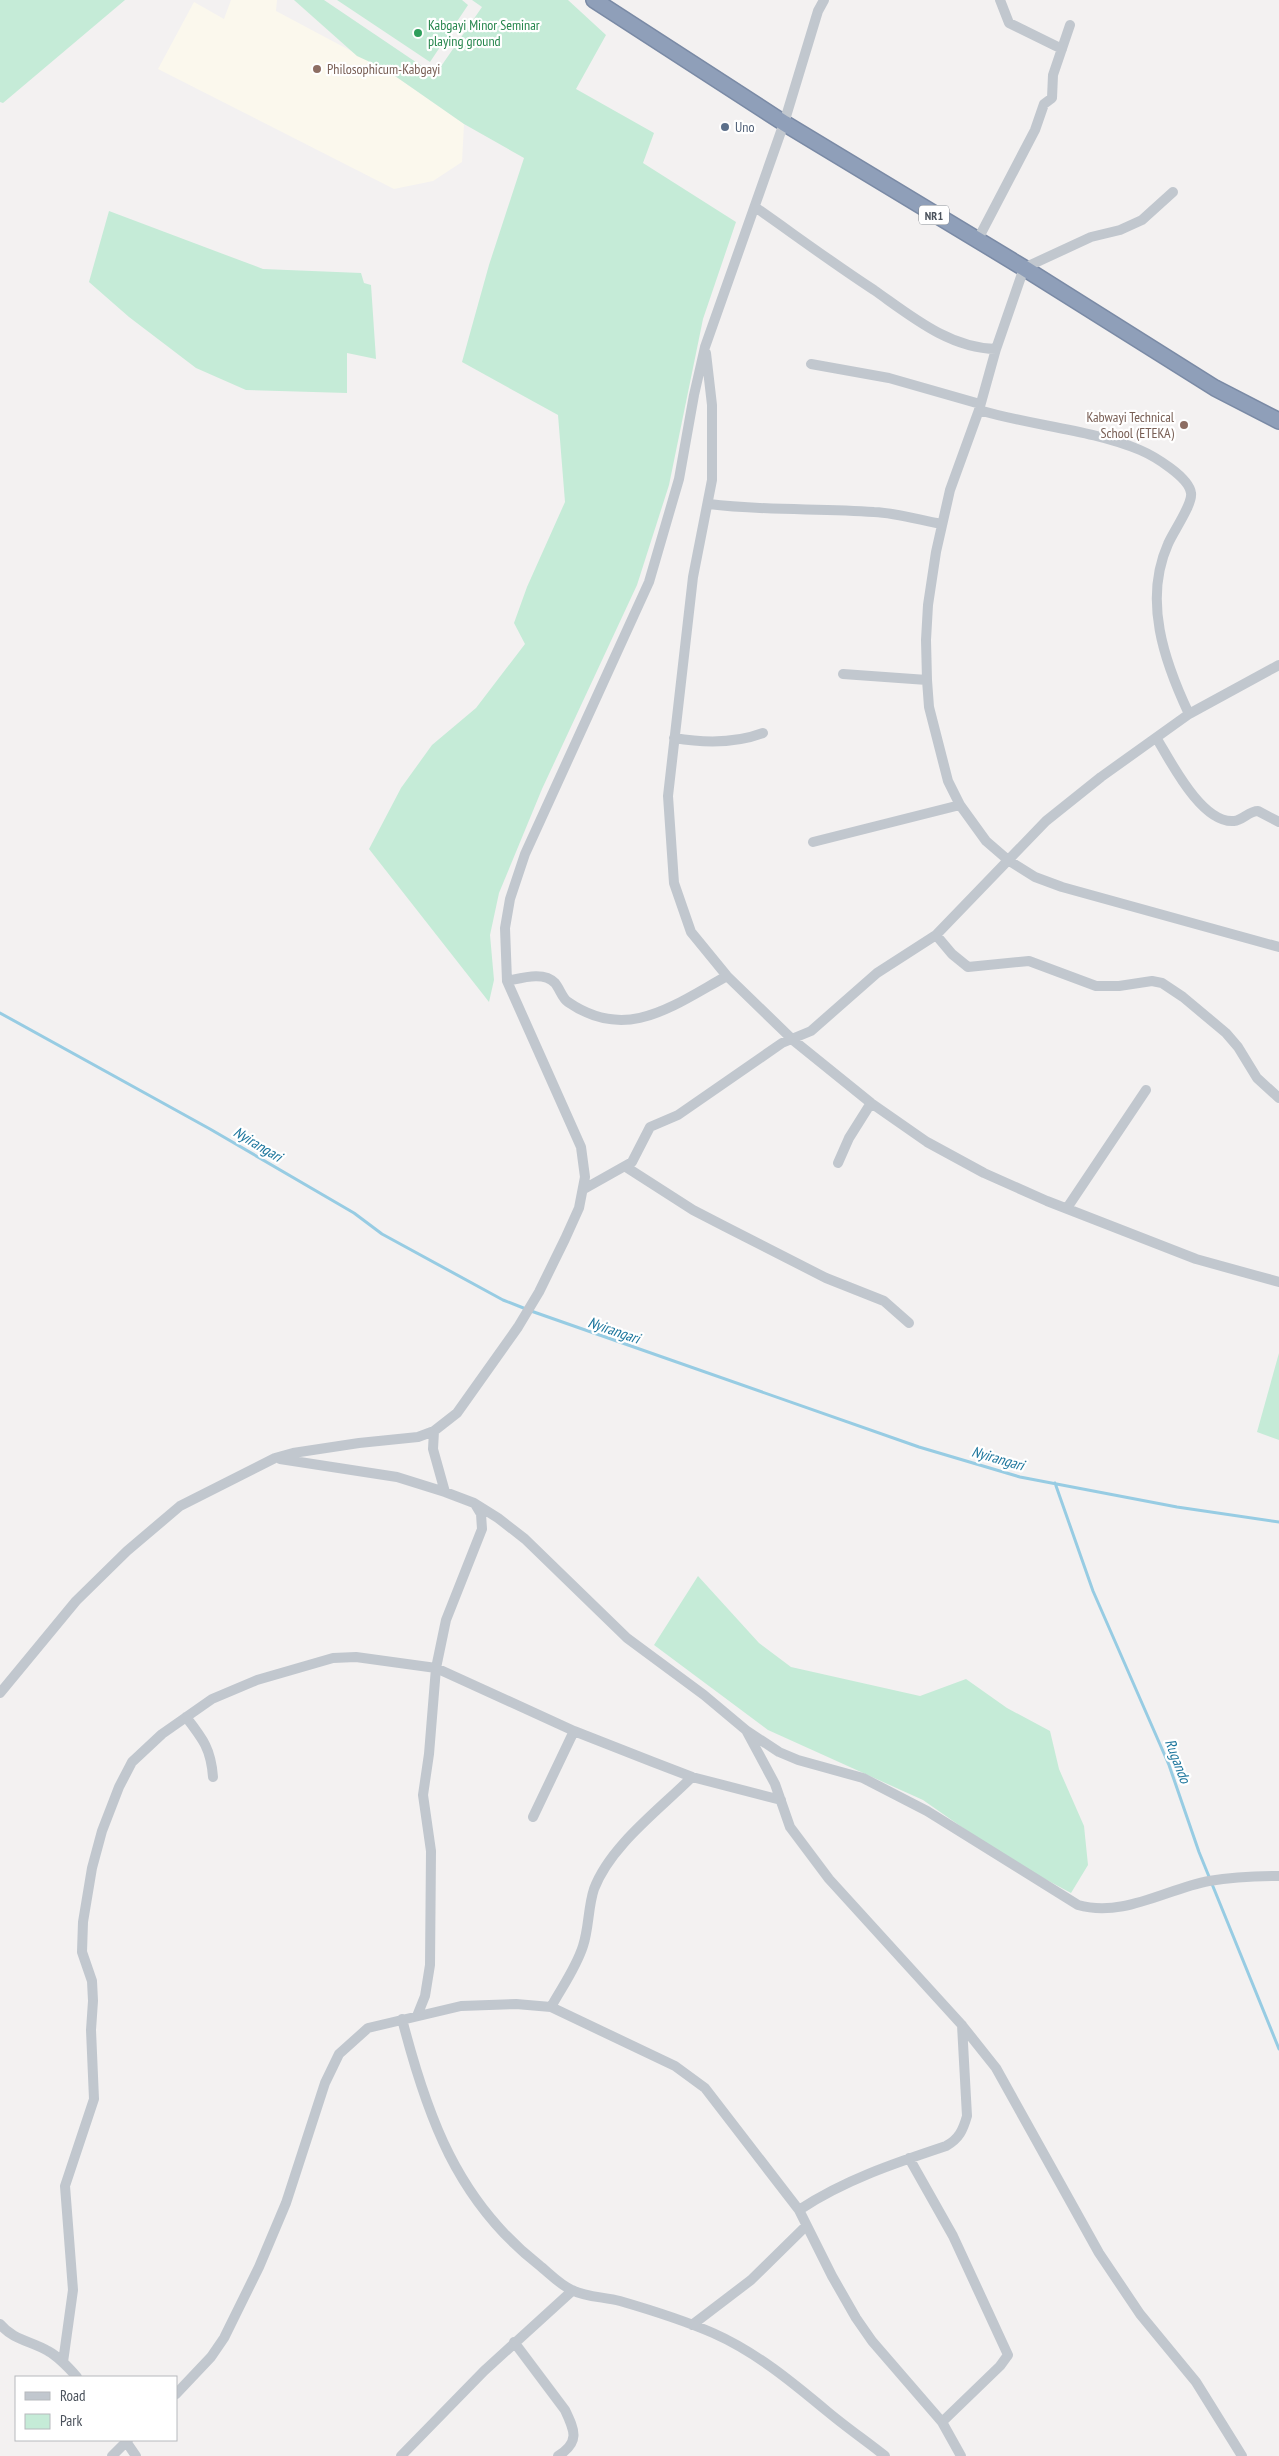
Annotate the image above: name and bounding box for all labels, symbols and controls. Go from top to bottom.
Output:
place label: Kabgayi Minor Seminar playing ground [428,16,540,50]
marker: Kabgayi Minor Seminar playing ground [412,27,424,39]
place label: Philosophicum-Kabgayi [327,60,440,78]
marker: Philosophicum-Kabgayi [311,63,323,75]
place label: Uno [735,118,755,136]
marker: Uno [719,121,731,133]
road number: NR1 [919,206,949,224]
place label: Kabwayi Technical School (ETEKA) [1086,408,1175,442]
marker: Kabwayi Technical School (ETEKA) [1178,419,1190,431]
water label: Nyirangari [230,1122,287,1167]
water label: Nyirangari [586,1312,644,1348]
water label: Nyirangari [970,1441,1028,1475]
water label: Rugando [1161,1736,1196,1787]
legend [15,2376,178,2441]
text: Road [60,2386,86,2405]
text: Park [60,2411,82,2430]

